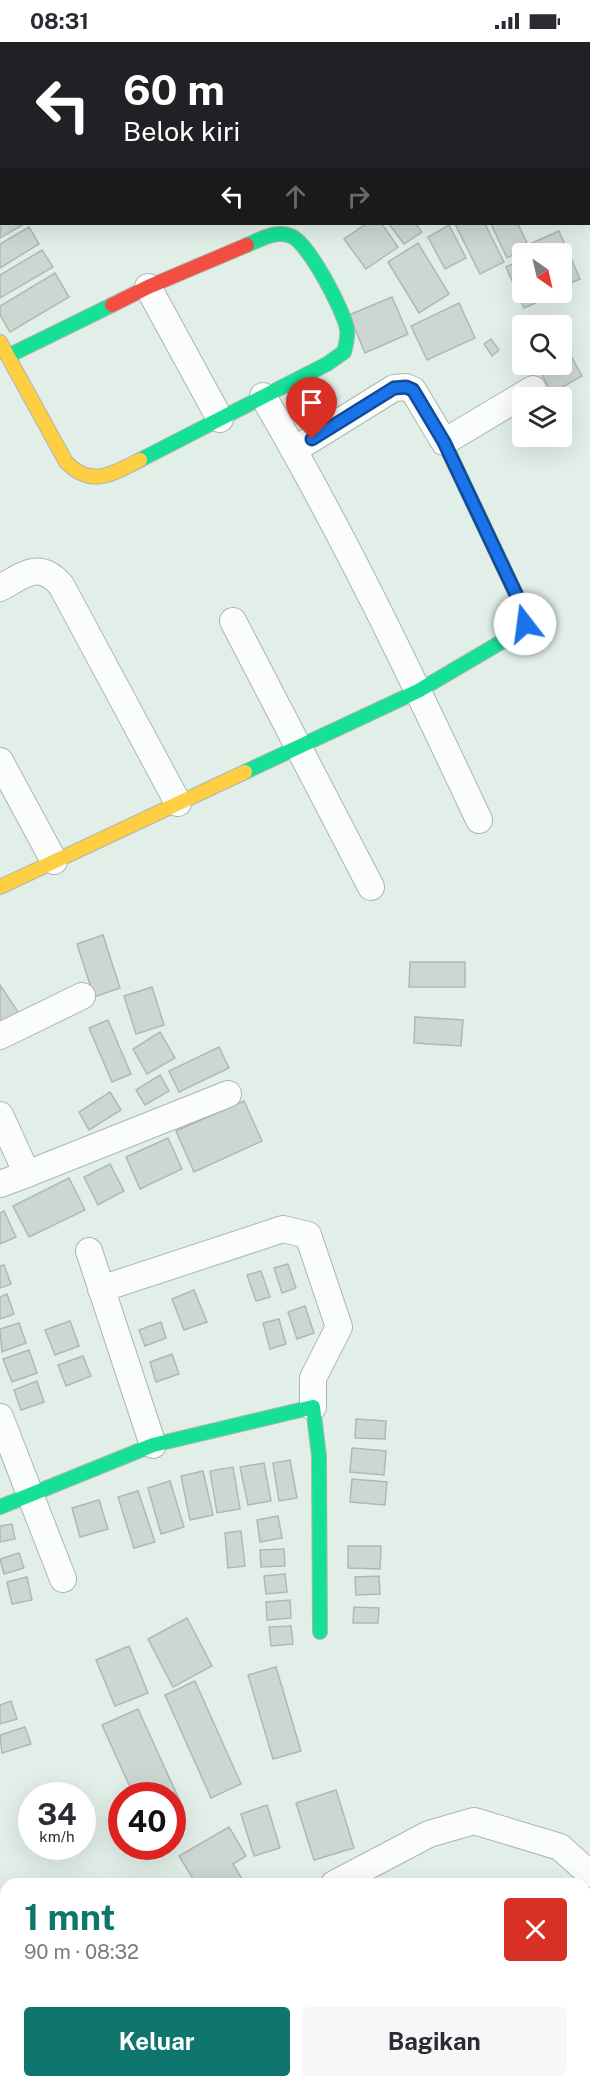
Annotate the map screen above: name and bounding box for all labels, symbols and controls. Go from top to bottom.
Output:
text: 08:31 [30,8,89,34]
text: 60 m [123,65,225,114]
icon: left [24,66,102,144]
text: Belok kiri [123,115,240,147]
icon: left [216,180,249,213]
icon: ahead [279,180,312,213]
icon: right [342,180,375,213]
north arrow [512,243,572,303]
map controls [512,243,572,447]
button: search [512,315,572,375]
pin [286,377,337,439]
icon: arrive [295,386,328,419]
button: layers [512,387,572,447]
position arrow [493,592,557,656]
speed limit sign: 40 [108,1782,186,1860]
text: 34 [37,1796,77,1832]
text: km/h [39,1828,75,1845]
text: 1 mnt [24,1896,115,1938]
button: close [504,1898,567,1961]
text: 90 m · 08:32 [24,1940,139,1964]
button: Keluar [24,2007,290,2076]
button: Bagikan [302,2007,567,2076]

